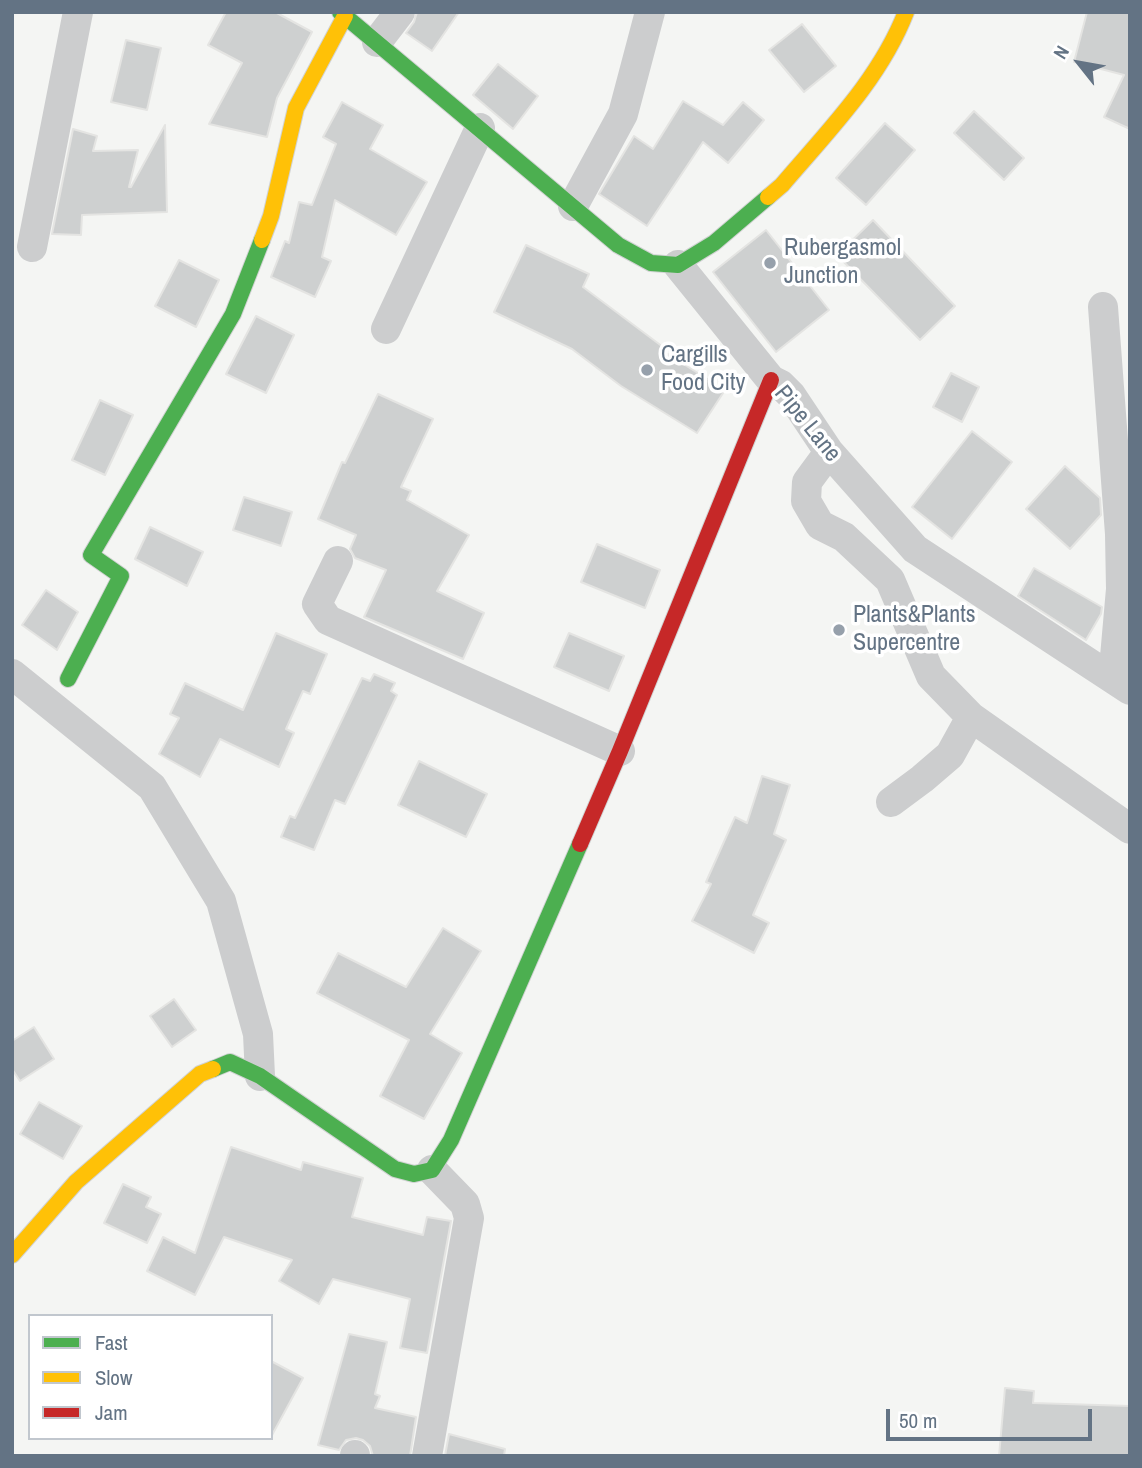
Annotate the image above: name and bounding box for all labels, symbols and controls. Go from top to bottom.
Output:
north arrow [1044,28,1114,98]
text: N [1047,41,1075,64]
place label: Rubergasmol Junction [784,235,901,291]
marker: Rubergasmol Junction [762,255,778,271]
place label: Cargills Food City [661,342,745,398]
marker: Cargills Food City [639,362,655,378]
street label: Pipe Lane [768,380,846,468]
place label: Plants&Plants Supercentre [853,602,976,658]
marker: Plants&Plants Supercentre [831,622,847,638]
legend [28,1314,273,1440]
text: Fast [95,1328,128,1357]
text: Slow [95,1363,132,1392]
scale bar [890,1394,1096,1438]
text: Jam [95,1398,128,1427]
text: 50 m [899,1406,937,1435]

